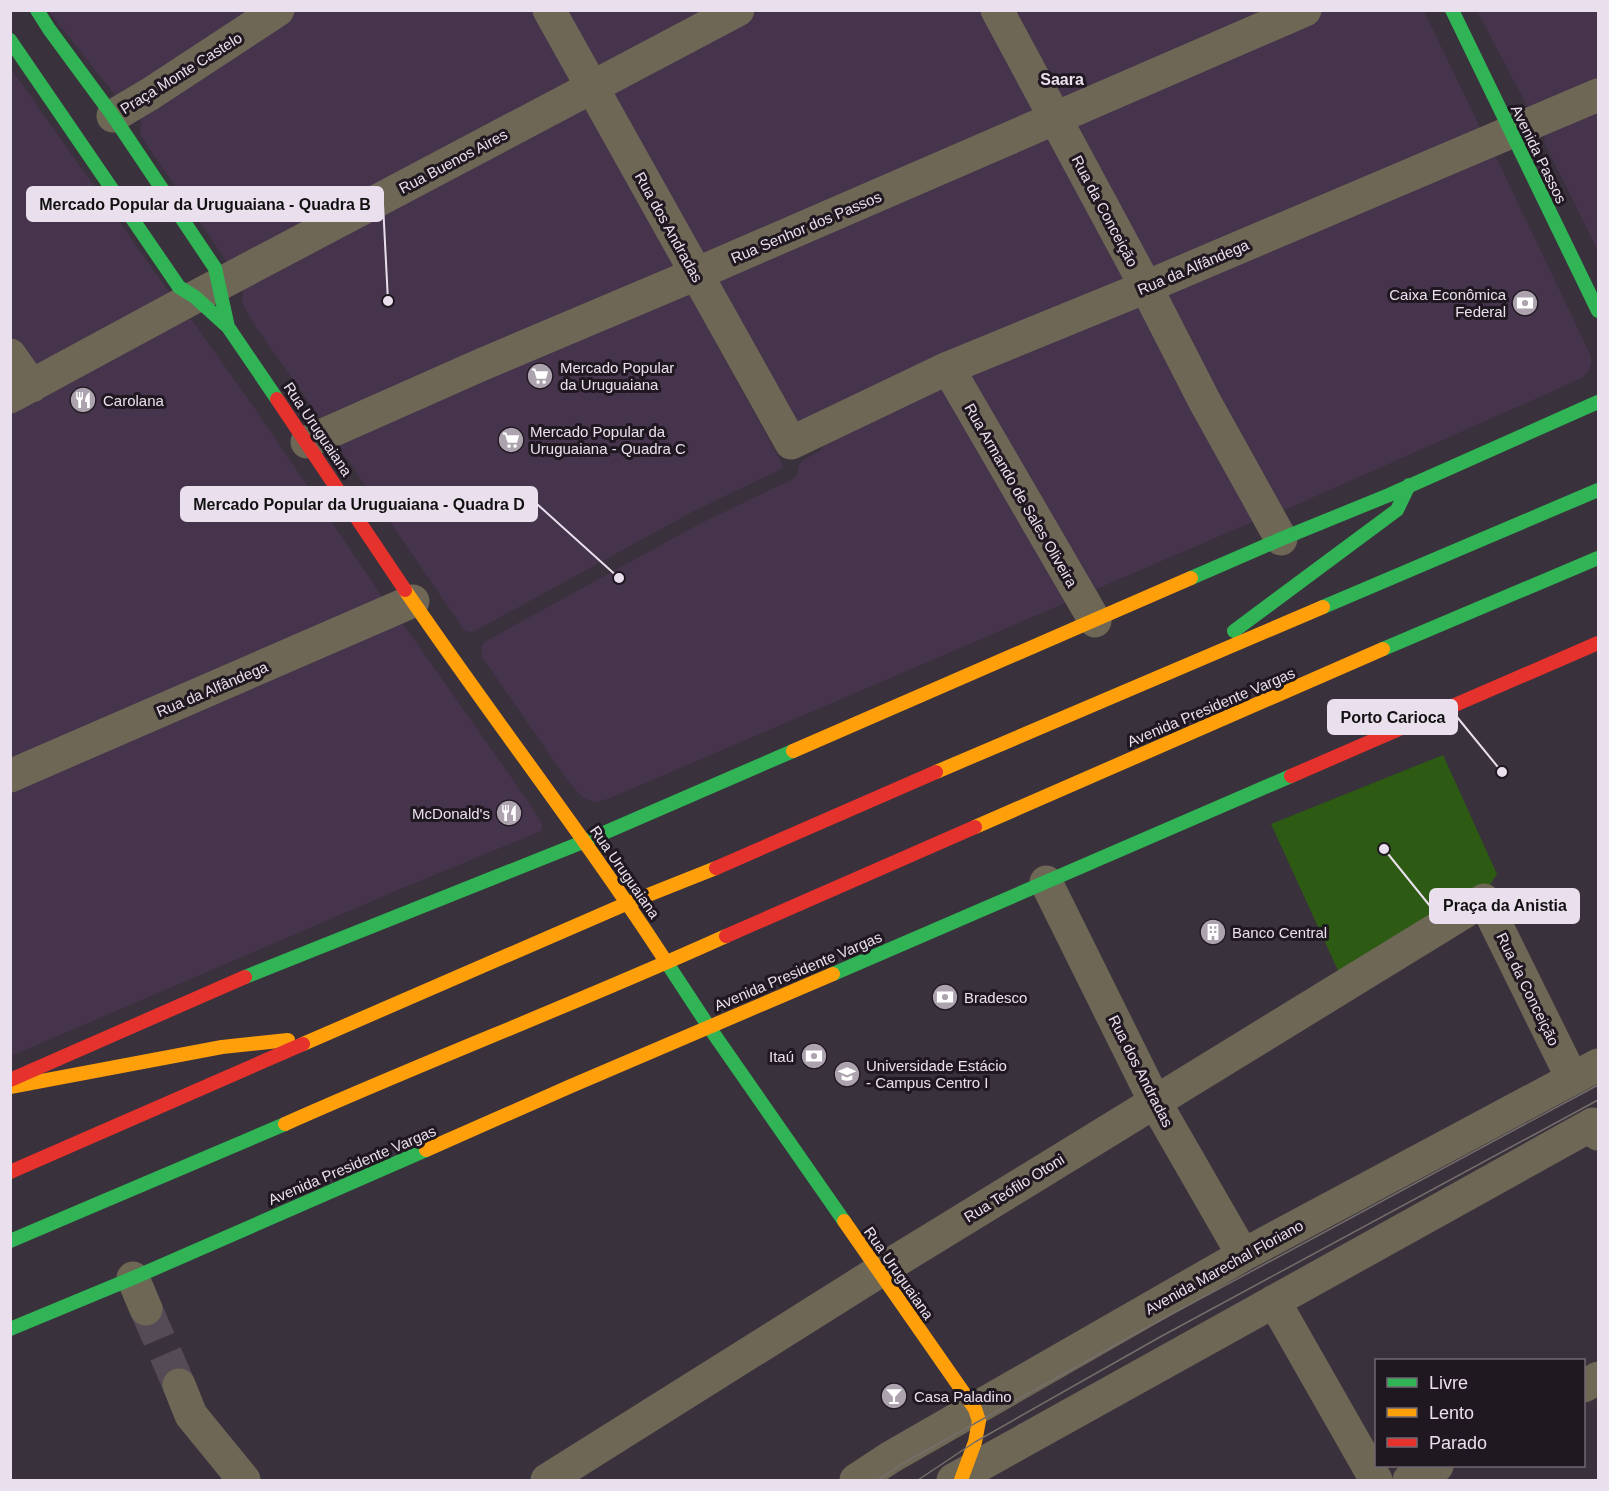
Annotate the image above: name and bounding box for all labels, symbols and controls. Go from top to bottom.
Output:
street label: Praça Monte Castelo [117,29,245,117]
district label: Saara [1040,71,1084,88]
street label: Avenida Passos [1508,102,1570,206]
street label: Rua Buenos Aires [396,125,510,197]
street label: Rua da Conceição [1069,153,1141,269]
street label: Rua dos Andradas [632,169,706,285]
callout: Mercado Popular da Uruguaiana - Quadra B [27,187,383,221]
street label: Rua Senhor dos Passos [728,188,884,266]
text: Mercado Popular da Uruguaiana - Quadra B [39,196,371,213]
street label: Rua da Alfândega [1135,236,1252,298]
place label: Caixa Econômica Federal [1389,286,1507,320]
bank icon: Caixa Econômica Federal [1510,288,1540,318]
place label: Mercado Popular da Uruguaiana [560,359,674,393]
supermarket icon: Mercado Popular da Uruguaiana [525,361,555,391]
street label: Rua Uruguaiana [280,379,356,480]
restaurant icon: Carolana [68,385,98,415]
place label: Carolana [103,392,165,409]
street label: Rua Armando de Sales Oliveira [961,400,1081,590]
place label: Mercado Popular da Uruguaiana - Quadra C [530,423,686,457]
supermarket icon: Mercado Popular da Uruguaiana - Quadra C [496,425,526,455]
callout: Mercado Popular da Uruguaiana - Quadra D [181,487,537,521]
text: Mercado Popular da Uruguaiana - Quadra D [193,496,525,513]
street label: Rua da Alfândega [154,658,271,720]
street label: Avenida Presidente Vargas [1125,664,1297,750]
callout: Porto Carioca [1328,700,1457,734]
text: Porto Carioca [1341,709,1446,726]
restaurant icon: McDonald's [494,798,524,828]
place label: McDonald's [412,805,490,822]
street label: Rua Uruguaiana [587,822,664,922]
callout: Praça da Anistia [1430,889,1579,923]
text: Praça da Anistia [1443,897,1567,914]
building icon: Banco Central [1198,917,1228,947]
place label: Banco Central [1232,924,1327,941]
street label: Avenida Presidente Vargas [712,928,884,1014]
street label: Rua da Conceição [1493,930,1563,1048]
bank icon: Bradesco [930,982,960,1012]
place label: Bradesco [964,989,1027,1006]
street label: Rua dos Andradas [1105,1012,1177,1130]
bank icon: Itaú [799,1041,829,1071]
place label: Itaú [769,1048,794,1065]
place label: Universidade Estácio - Campus Centro I [866,1057,1007,1091]
school or university icon: Universidade Estácio - Campus Centro I [832,1059,862,1089]
street label: Avenida Presidente Vargas [266,1122,438,1208]
street label: Rua Teófilo Otoni [961,1150,1067,1226]
street label: Avenida Marechal Floriano [1142,1216,1306,1318]
street label: Rua Uruguaiana [861,1223,938,1323]
legend [1375,1359,1585,1467]
text: Livre [1429,1373,1468,1393]
bar icon: Casa Paladino [879,1381,909,1411]
place label: Casa Paladino [914,1388,1012,1405]
text: Lento [1429,1403,1474,1423]
text: Parado [1429,1433,1487,1453]

